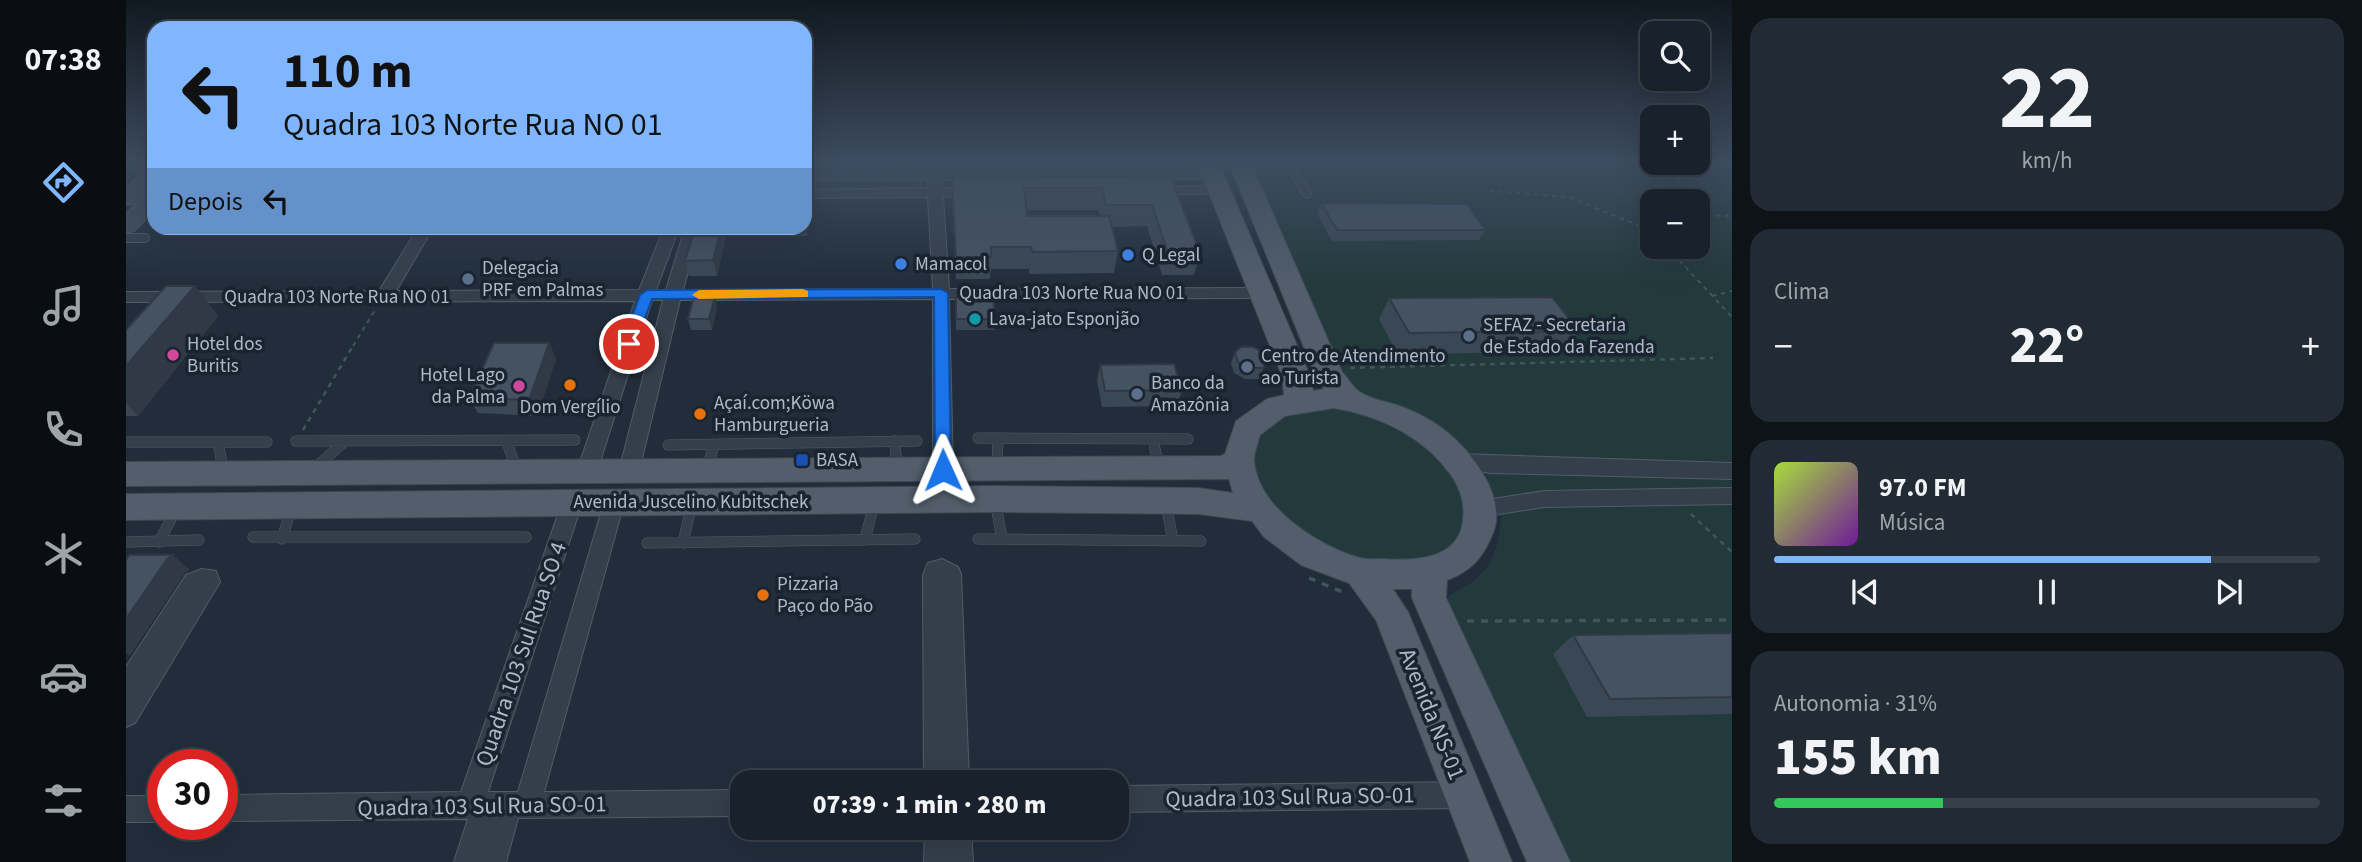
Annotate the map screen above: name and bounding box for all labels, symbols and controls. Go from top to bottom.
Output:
map controls [1640,21,1710,259]
button: search [1640,21,1710,91]
text: 22 [1999,34,2095,163]
text: 07:38 [24,37,102,83]
text: 110 m [283,37,412,107]
icon: left [168,49,259,140]
text: Quadra 103 Norte Rua NO 01 [283,102,663,148]
button: + [1640,105,1710,175]
text: km/h [2021,144,2073,177]
icon: directions [39,158,88,207]
icon: left [257,182,295,220]
text: Depois [168,183,243,220]
button: − [1640,189,1710,259]
place label: Q Legal [1142,242,1201,269]
marker: Q Legal [1120,247,1136,263]
place label: Mamacol [915,251,987,278]
place label: Delegacia PRF em Palmas [482,255,603,304]
marker: Mamacol [893,256,909,272]
marker: Delegacia PRF em Palmas [460,271,476,287]
text: Clima [1774,275,1829,308]
street label: Quadra 103 Norte Rua NO 01 [959,280,1185,307]
icon: music [39,281,88,330]
street label: Quadra 103 Norte Rua NO 01 [224,284,450,311]
place label: Lava-jato Esponjão [989,306,1140,333]
text: 22° [2010,309,2084,383]
marker: Lava-jato Esponjão [967,311,983,327]
place label: SEFAZ - Secretaria de Estado da Fazenda [1483,312,1655,361]
pin [599,314,659,374]
text: − [1774,320,1793,374]
text: + [2301,320,2320,374]
icon: arrive [610,325,648,363]
marker: SEFAZ - Secretaria de Estado da Fazenda [1461,328,1477,344]
place label: Hotel dos Buritis [187,331,262,380]
place label: Centro de Atendimento ao Turista [1261,343,1446,392]
marker: Hotel dos Buritis [165,347,181,363]
marker: Centro de Atendimento ao Turista [1239,359,1255,375]
place label: Hotel Lago da Palma [420,362,505,411]
place label: Banco da Amazônia [1151,370,1229,419]
marker: Dom Vergílio [562,377,578,393]
marker: Hotel Lago da Palma [511,378,527,394]
marker: Banco da Amazônia [1129,386,1145,402]
place label: Açaí.com;Köwa Hamburgueria [714,390,835,439]
place label: Dom Vergílio [520,394,620,421]
icon: phone [39,405,88,454]
marker: Açaí.com;Köwa Hamburgueria [692,406,708,422]
position arrow [906,433,980,507]
place label: BASA [816,447,859,474]
marker: BASA [794,452,810,468]
text: 97.0 FM [1879,469,1967,506]
street label: Avenida Juscelino Kubitschek [574,489,809,516]
text: Música [1879,506,1945,539]
icon: climate [39,529,88,578]
street label: Quadra 103 Sul Rua SO 4 [467,537,575,771]
place label: Pizzaria Paço do Pão [777,571,873,620]
icon: previous [1846,573,1884,611]
icon: pause [2028,573,2066,611]
icon: next [2210,573,2248,611]
marker: Pizzaria Paço do Pão [755,587,771,603]
street label: Avenida NS-01 [1391,643,1473,785]
icon: car [39,652,88,701]
text: Autonomia · 31% [1774,687,1937,720]
text: 155 km [1774,721,1942,795]
speed limit sign: 30 [147,749,238,840]
icon: filters [39,776,88,825]
street label: Quadra 103 Sul Rua SO-01 [1165,778,1415,816]
text: 07:39 · 1 min · 280 m [813,786,1046,823]
street label: Quadra 103 Sul Rua SO-01 [357,787,607,825]

